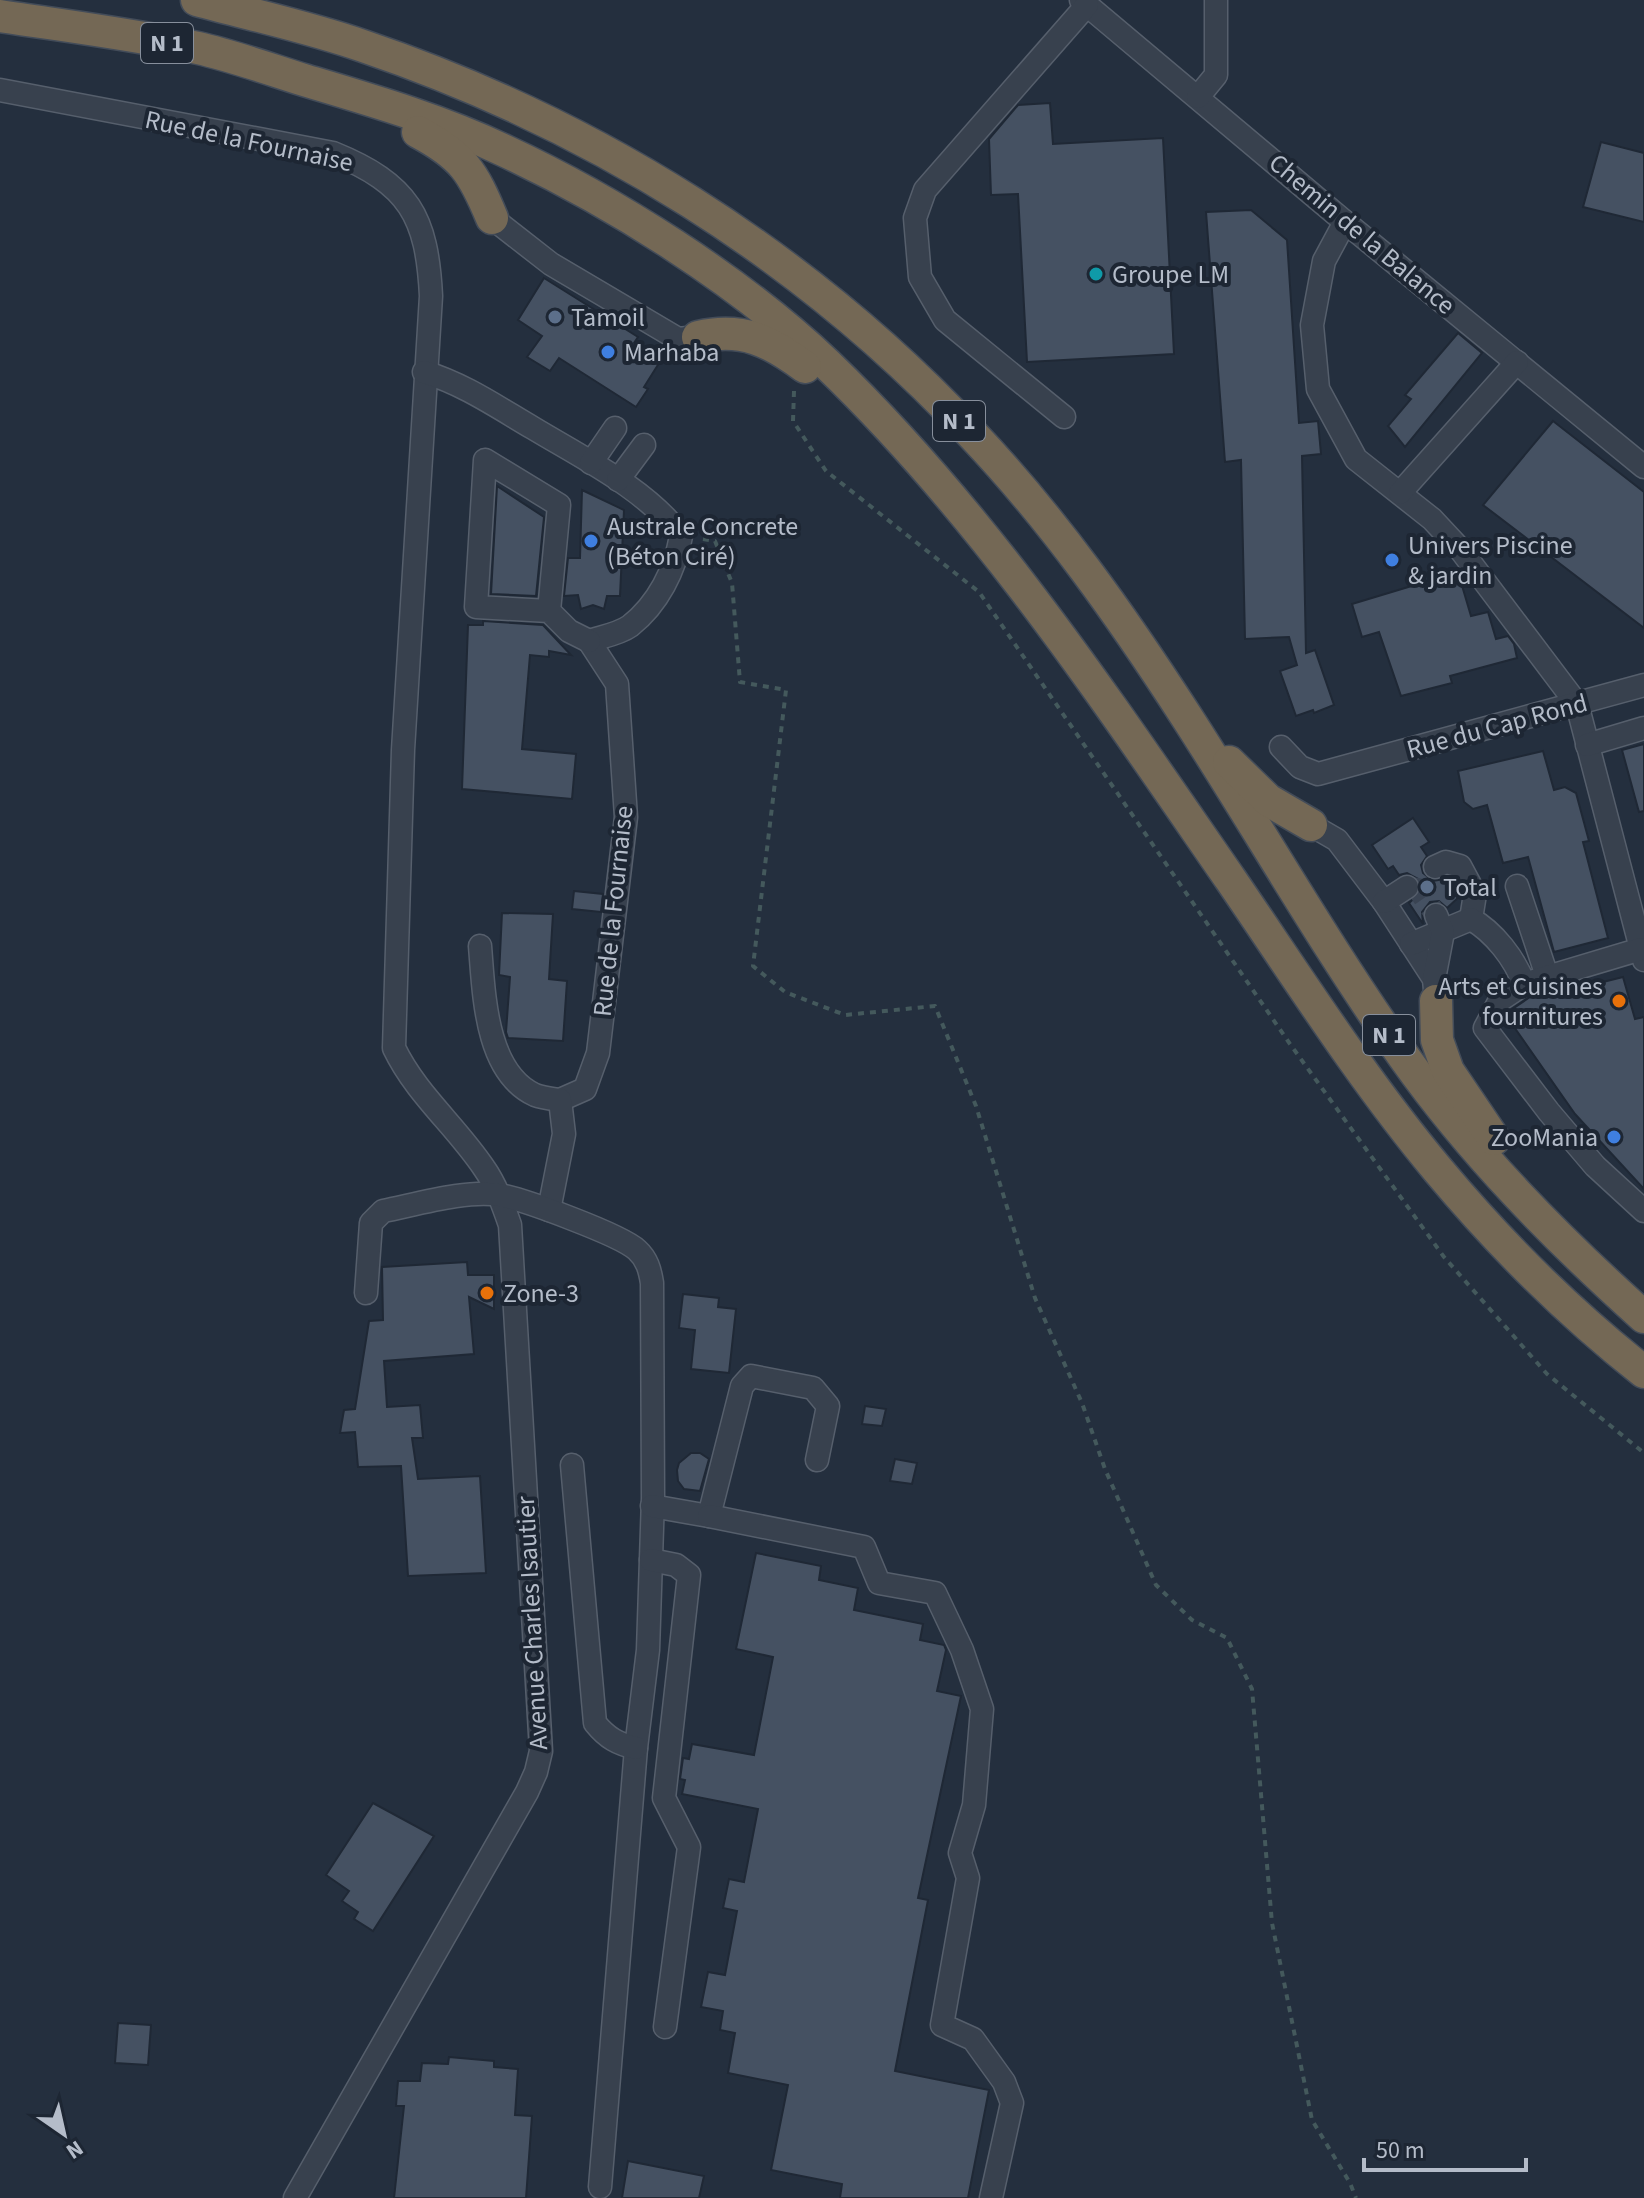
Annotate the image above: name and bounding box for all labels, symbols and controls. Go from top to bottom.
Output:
road number: N 1 [141,23,193,63]
street label: Rue de la Fournaise [142,101,356,181]
street label: Chemin de la Balance [1261,145,1463,323]
place label: Groupe LM [1112,256,1229,293]
marker: Groupe LM [1087,265,1105,283]
place label: Tamoil [571,299,645,336]
marker: Tamoil [546,308,564,326]
place label: Marhaba [624,334,719,371]
marker: Marhaba [599,343,617,361]
road number: N 1 [933,401,985,441]
place label: Australe Concrete (Béton Ciré) [607,508,798,575]
place label: Univers Piscine & jardin [1408,527,1573,594]
marker: Australe Concrete (Béton Ciré) [582,532,600,550]
marker: Univers Piscine & jardin [1383,551,1401,569]
street label: Rue du Cap Rond [1403,684,1591,768]
street label: Rue de la Fournaise [584,804,642,1018]
place label: Total [1443,869,1497,906]
marker: Total [1418,878,1436,896]
place label: Arts et Cuisines fournitures [1438,968,1603,1035]
marker: Arts et Cuisines fournitures [1610,992,1628,1010]
road number: N 1 [1363,1015,1415,1055]
place label: ZooMania [1491,1119,1598,1156]
marker: ZooMania [1605,1128,1623,1146]
place label: Zone-3 [503,1275,579,1312]
marker: Zone-3 [478,1284,496,1302]
street label: Avenue Charles Isautier [507,1494,557,1751]
north arrow [24,2094,104,2174]
scale bar [1364,2122,1526,2172]
text: N [60,2132,90,2167]
text: 50 m [1376,2133,1425,2168]

